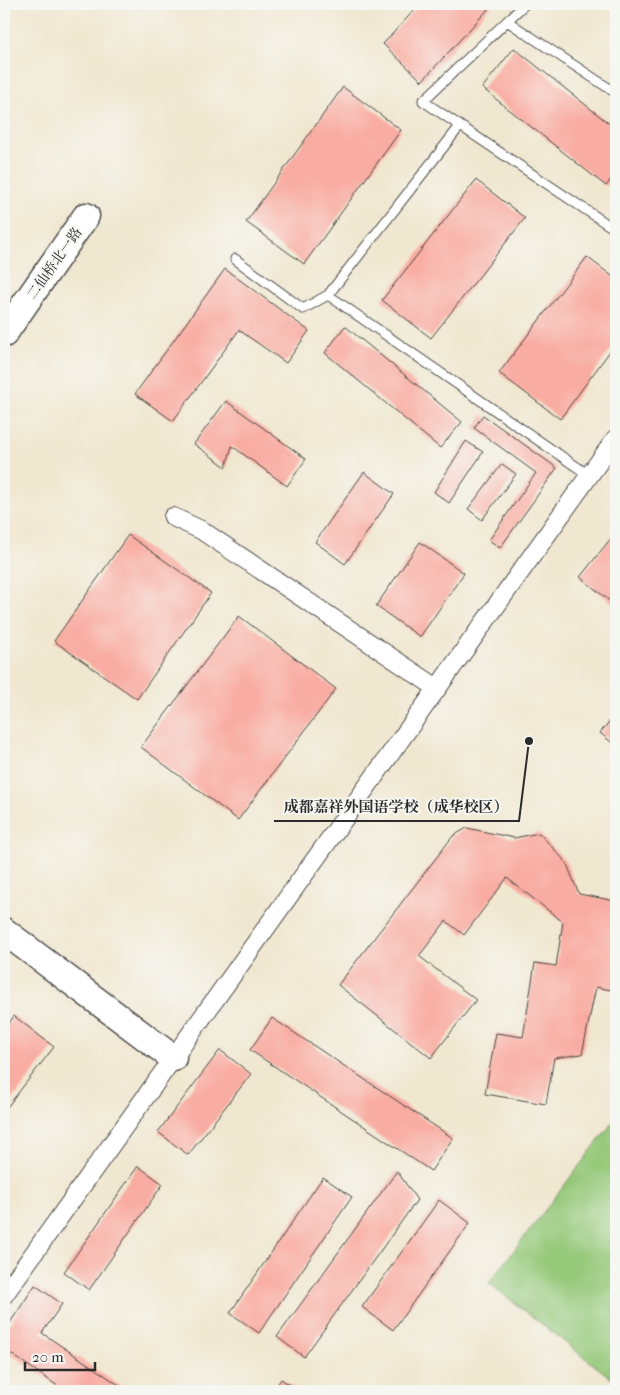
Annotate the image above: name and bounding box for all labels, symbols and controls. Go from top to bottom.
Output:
street label: 二仙桥北一路 [23,224,85,303]
callout: 成都嘉祥外国语学校（成华校区） [274,791,519,821]
text: 成都嘉祥外国语学校（成华校区） [283,798,509,816]
scale bar [25,1340,95,1372]
text: 20 m [32,1348,64,1366]

